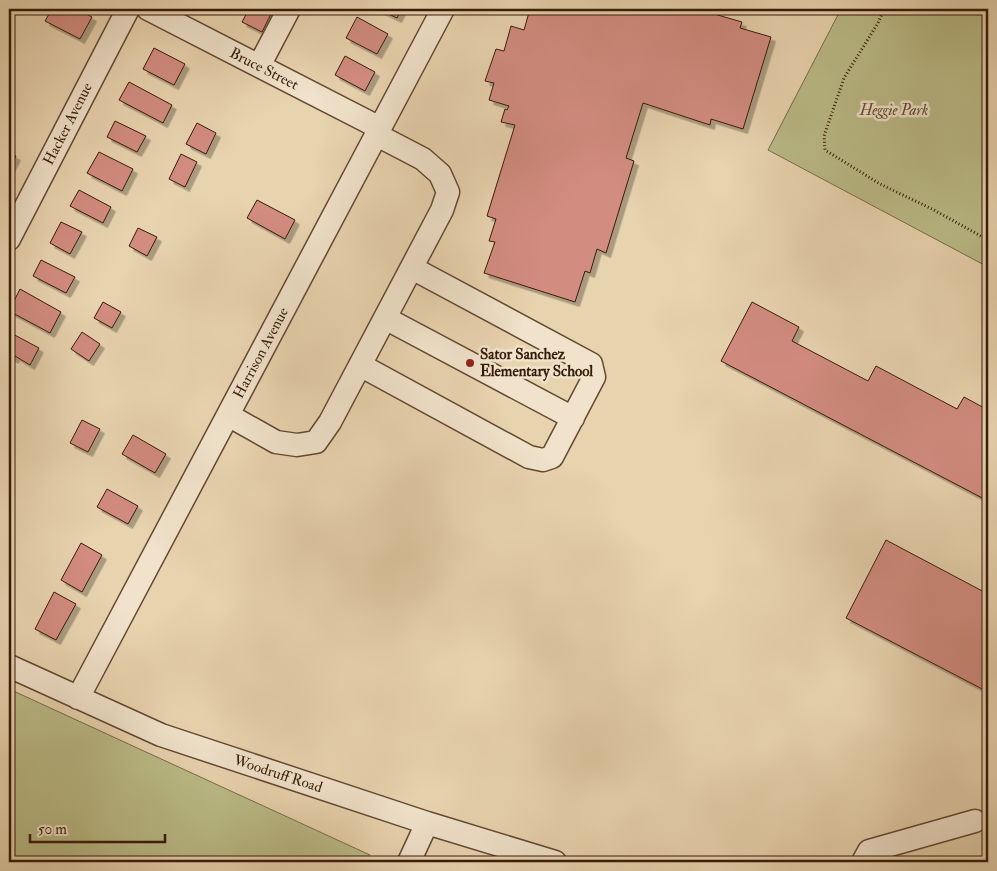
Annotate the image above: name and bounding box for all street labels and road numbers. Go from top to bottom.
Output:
street label: Bruce Street [226,44,302,94]
street label: Hacker Avenue [39,80,97,168]
street label: Harrison Avenue [229,304,293,402]
street label: Woodruff Road [230,750,325,797]

